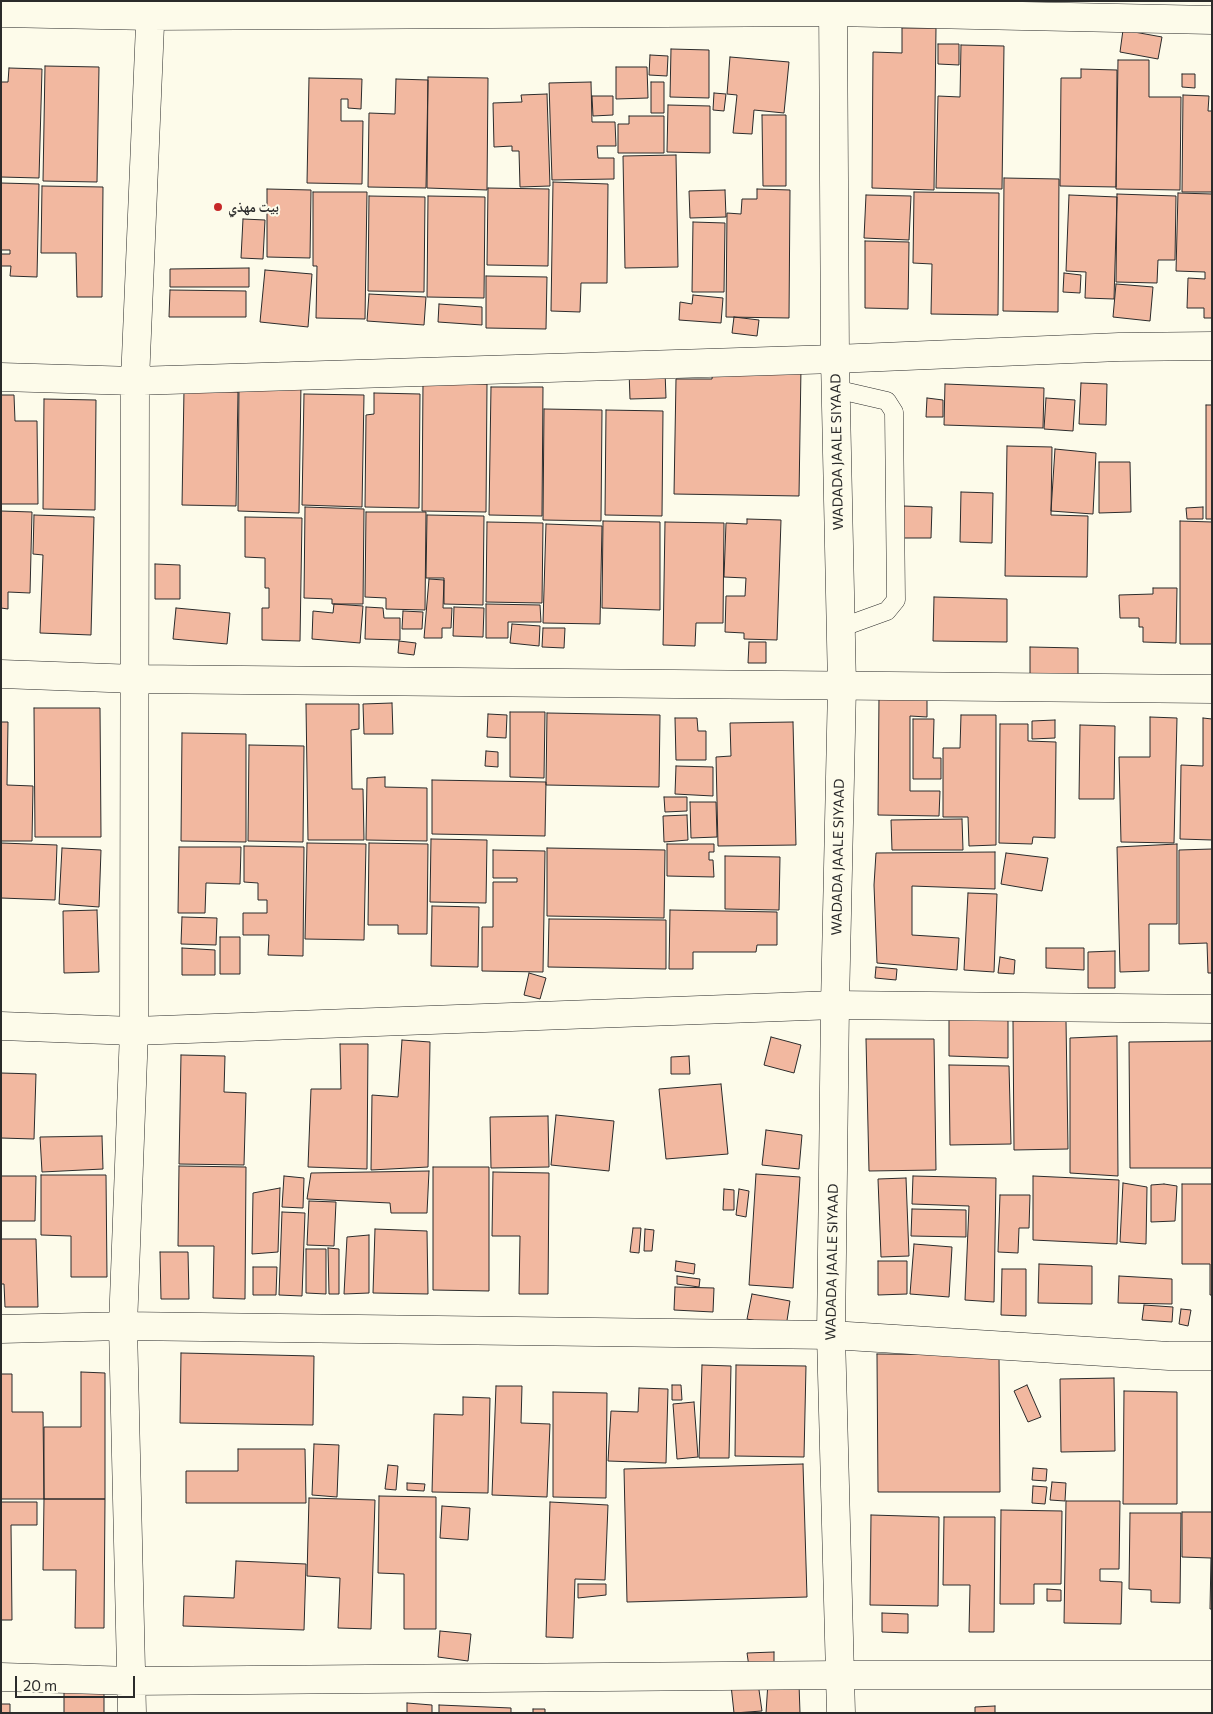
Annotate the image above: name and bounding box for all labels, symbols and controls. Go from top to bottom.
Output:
place label: بيت مهذي [228,199,279,215]
marker: بيت مهذي [212,201,224,213]
street label: WADADA JAALE SIYAAD [827,373,847,531]
street label: WADADA JAALE SIYAAD [828,778,848,936]
street label: WADADA JAALE SIYAAD [822,1183,842,1341]
scale bar [18,1666,138,1698]
text: 20 m [23,1676,57,1694]

